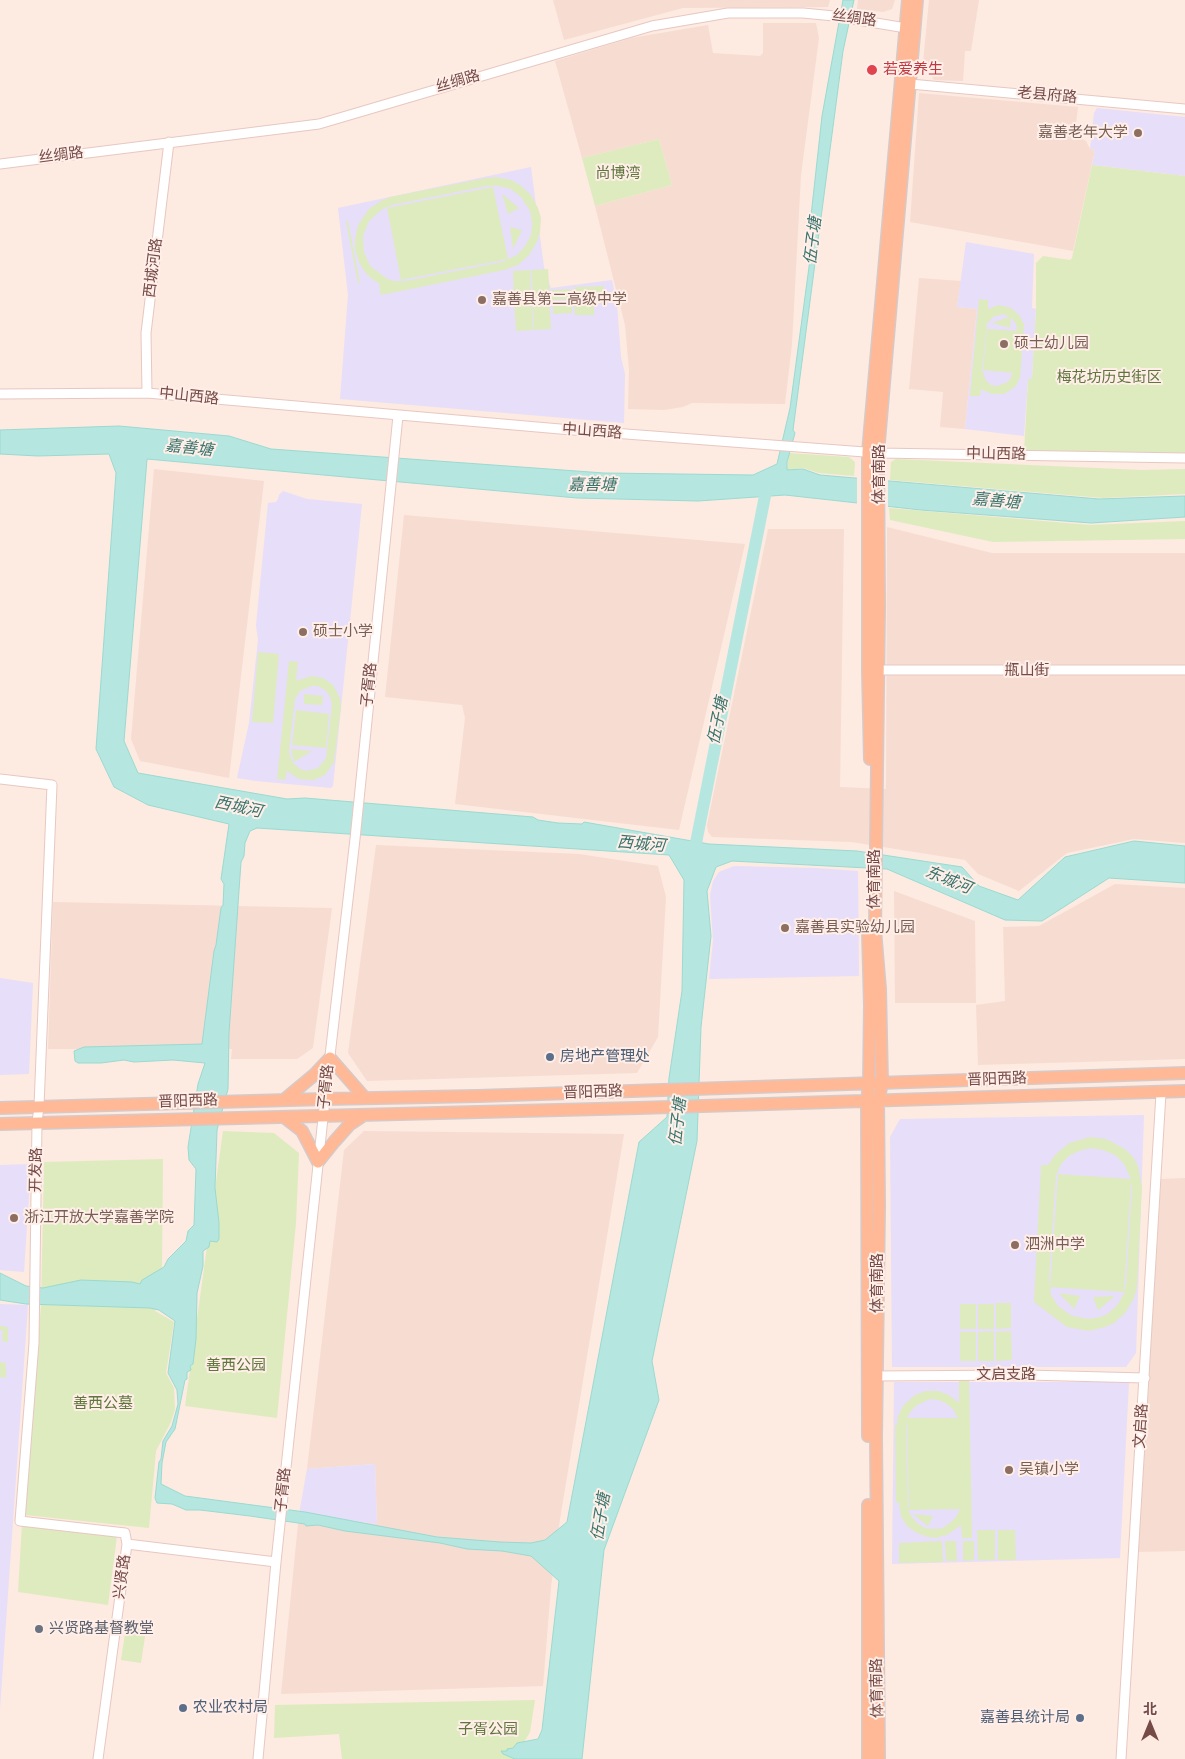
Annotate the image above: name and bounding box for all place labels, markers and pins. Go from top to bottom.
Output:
place label: 若爱养生 [883,61,943,79]
marker: 若爱养生 [865,63,879,77]
place label: 嘉善老年大学 [1038,124,1128,142]
marker: 嘉善老年大学 [1132,127,1144,139]
place label: 嘉善县第二高级中学 [492,291,627,309]
marker: 嘉善县第二高级中学 [476,294,488,306]
place label: 硕士幼儿园 [1014,335,1089,353]
marker: 硕士幼儿园 [998,338,1010,350]
place label: 硕士小学 [313,623,373,641]
marker: 硕士小学 [297,626,309,638]
place label: 嘉善县实验幼儿园 [795,919,915,937]
marker: 嘉善县实验幼儿园 [779,922,791,934]
place label: 房地产管理处 [560,1048,650,1066]
marker: 房地产管理处 [544,1051,556,1063]
place label: 浙江开放大学嘉善学院 [24,1209,174,1227]
marker: 浙江开放大学嘉善学院 [8,1212,20,1224]
place label: 泗洲中学 [1025,1236,1085,1254]
marker: 泗洲中学 [1009,1239,1021,1251]
place label: 吴镇小学 [1019,1461,1079,1479]
marker: 吴镇小学 [1003,1464,1015,1476]
place label: 兴贤路基督教堂 [49,1620,154,1638]
marker: 兴贤路基督教堂 [33,1623,45,1635]
place label: 农业农村局 [193,1699,268,1717]
marker: 农业农村局 [177,1702,189,1714]
place label: 嘉善县统计局 [980,1709,1070,1727]
marker: 嘉善县统计局 [1074,1712,1086,1724]

